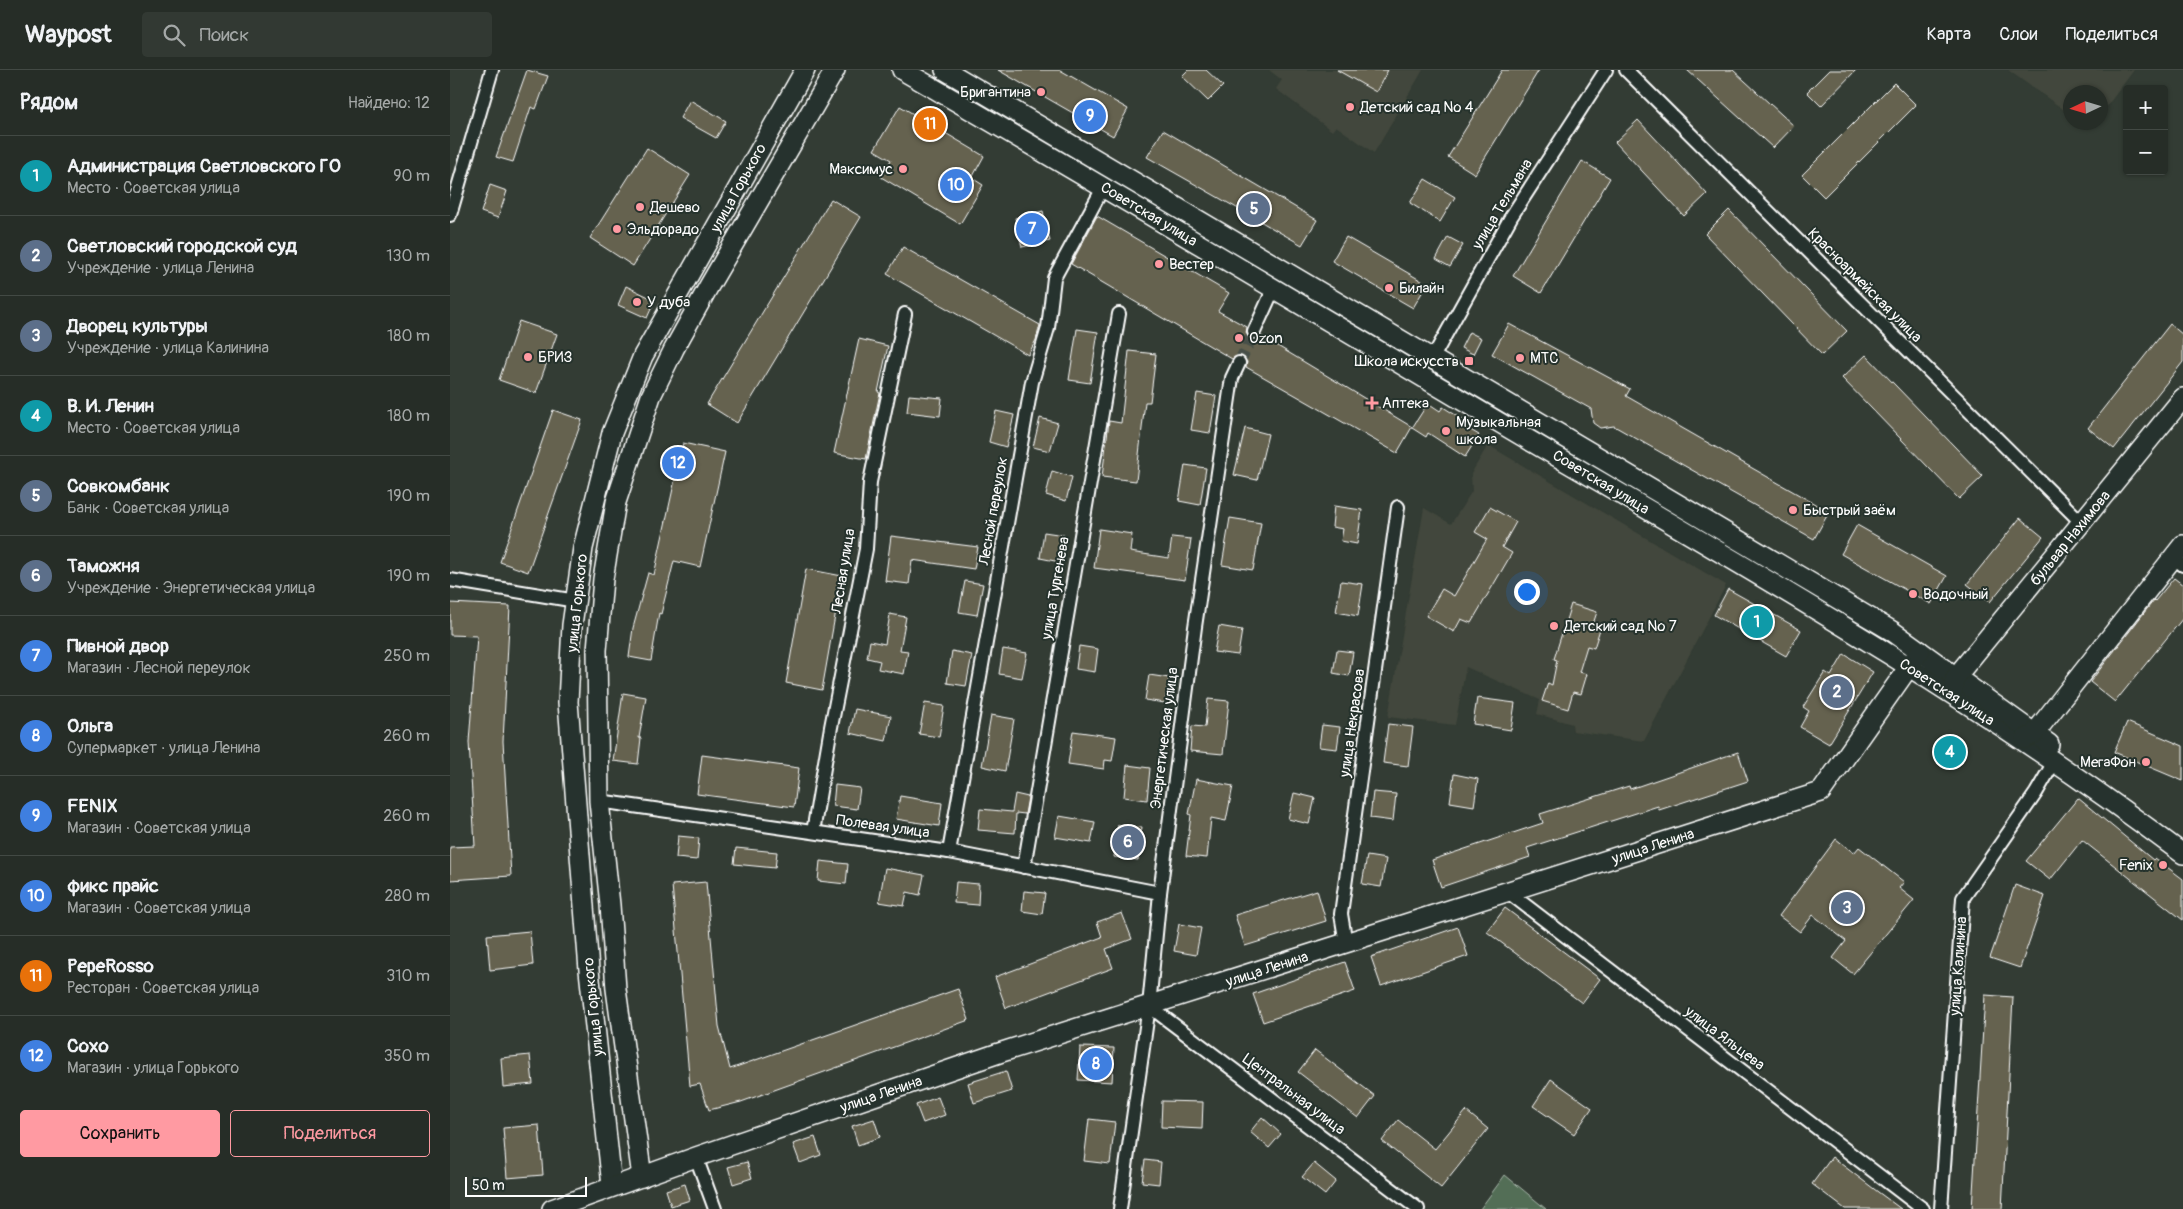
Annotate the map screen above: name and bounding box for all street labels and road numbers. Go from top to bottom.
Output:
street label: улица Горького [706,140,771,237]
street label: улица Тельмана [1467,155,1537,254]
street label: Советская улица [1097,178,1201,251]
street label: Красноармейская улица [1803,224,1926,347]
street label: Советская улица [1549,446,1653,519]
street label: Лесной переулок [974,455,1012,568]
street label: бульвар Нахимова [2026,487,2115,590]
street label: Лесная улица [827,527,860,616]
street label: улица Тургенева [1037,535,1074,642]
street label: улица Горького [563,553,592,654]
street label: Советская улица [1896,655,1998,730]
street label: Энергетическая улица [1146,666,1183,810]
street label: улица Некрасова [1335,668,1370,780]
street label: Полевая улица [835,811,931,842]
street label: улица Ленина [1609,824,1697,869]
street label: улица Калинина [1945,916,1971,1017]
street label: улица Ленина [1223,947,1311,992]
street label: улица Горького [579,957,608,1058]
street label: улица Яльцева [1680,1002,1768,1075]
street label: Центральная улица [1238,1049,1349,1139]
street label: улица Ленина [837,1072,925,1118]

